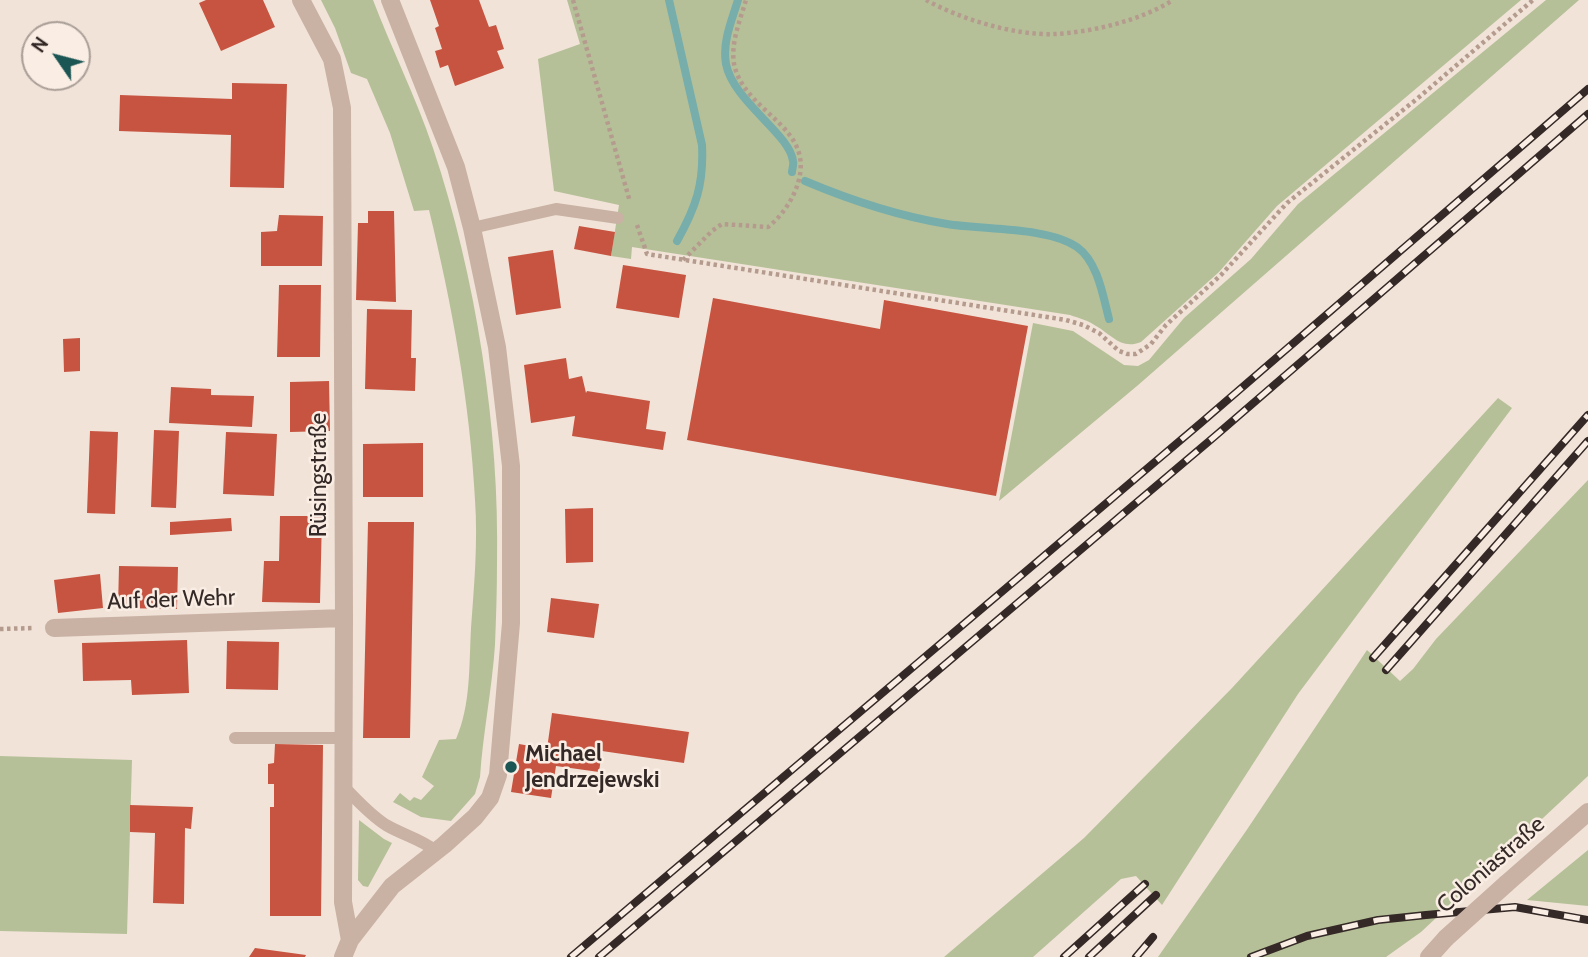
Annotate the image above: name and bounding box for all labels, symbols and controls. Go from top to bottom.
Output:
north arrow [21,21,91,91]
text: N [27,33,53,57]
street label: Rüsingstraße [305,413,333,537]
street label: Auf der Wehr [107,584,235,616]
place label: Michael Jendrzejewski [525,740,659,794]
marker: Michael Jendrzejewski [503,759,519,775]
street label: Coloniastraße [1432,811,1550,919]

